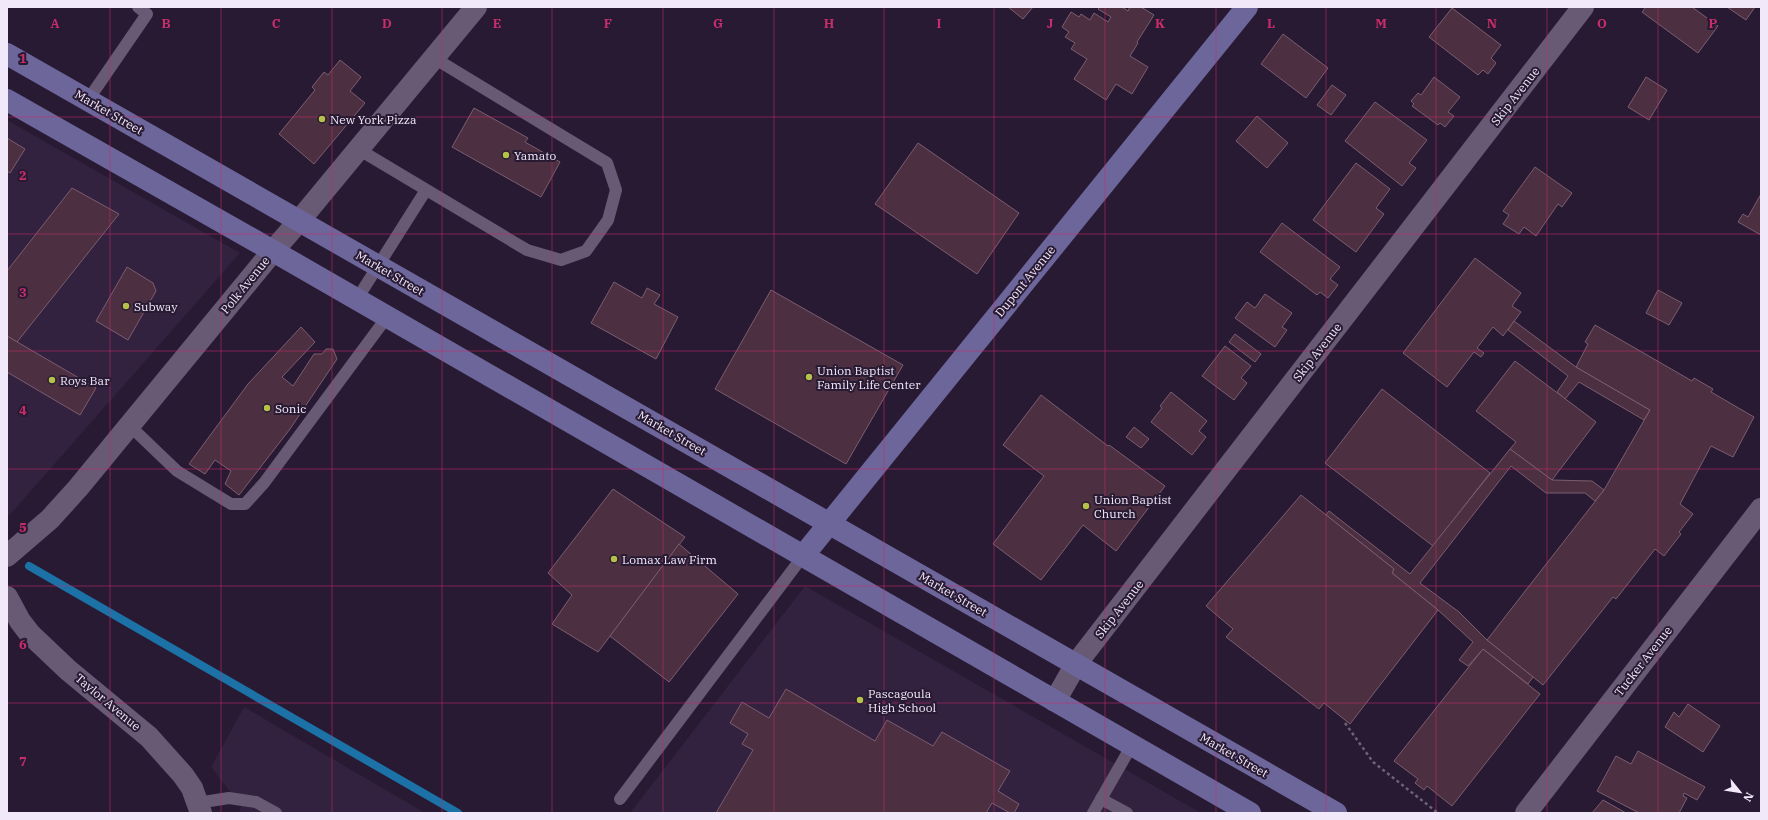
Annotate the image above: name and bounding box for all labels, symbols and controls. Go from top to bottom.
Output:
text: A [50,15,60,32]
text: B [161,15,171,32]
text: C [272,15,281,32]
text: D [382,15,392,32]
text: E [493,15,501,32]
text: F [604,15,612,32]
text: G [713,15,723,32]
text: H [824,15,835,32]
text: I [937,15,942,32]
text: J [1047,15,1054,32]
text: K [1155,15,1165,32]
text: L [1267,15,1275,32]
text: M [1375,15,1387,32]
text: N [1487,15,1497,32]
text: O [1597,15,1607,32]
text: P [1709,15,1718,32]
text: 1 [19,50,27,67]
street label: Skip Avenue [1487,64,1543,128]
street label: Market Street [72,86,146,138]
place label: New York Pizza [330,112,417,127]
marker: New York Pizza [317,114,327,124]
place label: Yamato [514,148,556,163]
marker: Yamato [501,150,511,160]
text: 2 [19,167,27,184]
street label: Dupont Avenue [992,242,1058,320]
street label: Market Street [353,247,427,299]
street label: Polk Avenue [217,253,273,317]
text: 3 [19,284,27,301]
place label: Subway [134,299,178,314]
marker: Subway [121,301,131,311]
street label: Skip Avenue [1289,320,1345,384]
place label: Union Baptist Family Life Center [817,363,921,392]
marker: Union Baptist Family Life Center [804,372,814,382]
place label: Roys Bar [60,373,110,388]
marker: Roys Bar [47,375,57,385]
place label: Sonic [275,401,306,416]
text: 4 [19,402,27,419]
marker: Sonic [262,403,272,413]
street label: Market Street [635,407,709,459]
place label: Union Baptist Church [1094,492,1171,521]
marker: Union Baptist Church [1081,501,1091,511]
text: 5 [19,519,27,536]
place label: Lomax Law Firm [622,552,717,567]
marker: Lomax Law Firm [609,554,619,564]
street label: Market Street [916,568,990,620]
street label: Skip Avenue [1091,577,1147,641]
street label: Tucker Avenue [1611,623,1675,699]
text: 6 [19,636,27,653]
street label: Taylor Avenue [72,670,144,734]
place label: Pascagoula High School [868,686,936,715]
marker: Pascagoula High School [855,695,865,705]
street label: Market Street [1197,729,1271,781]
text: 7 [19,753,27,770]
north arrow [1720,772,1760,812]
text: N [1740,790,1757,805]

